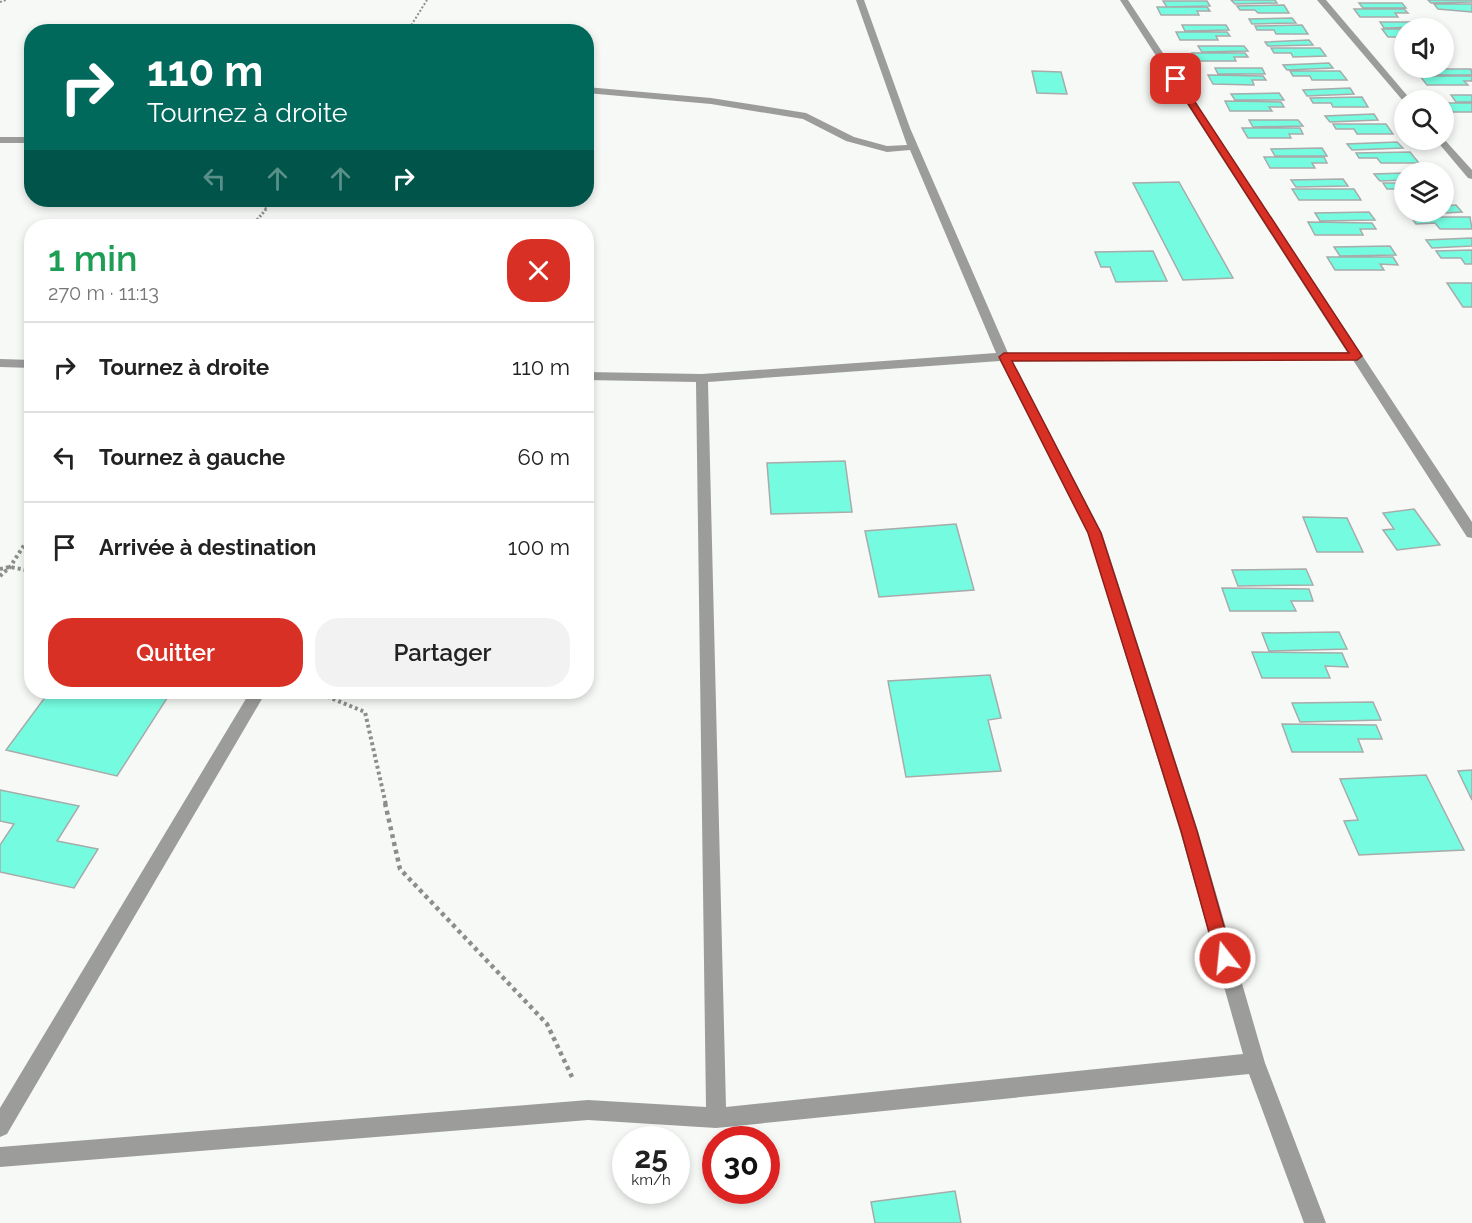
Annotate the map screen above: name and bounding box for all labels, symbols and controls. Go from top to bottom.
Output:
map controls [1394,18,1454,222]
button: sound [1394,18,1454,78]
text: 110 m [147,47,263,96]
icon: right [48,48,126,126]
pin [1150,53,1201,104]
icon: arrive [1159,62,1192,95]
button: search [1394,90,1454,150]
text: Tournez à droite [147,97,348,128]
icon: left [198,162,231,195]
icon: ahead [261,162,294,195]
icon: ahead [324,162,357,195]
icon: right [387,162,420,195]
button: layers [1394,162,1454,222]
text: 1 min [48,237,137,279]
button: close [507,239,570,302]
text: 270 m · 11:13 [48,281,159,305]
icon: right [48,351,81,384]
text: Tournez à droite [99,354,269,380]
text: 110 m [512,354,570,380]
icon: left [48,441,81,474]
text: Tournez à gauche [99,444,285,470]
text: 60 m [517,444,570,470]
icon: arrive [48,531,81,564]
text: Arrivée à destination [99,534,316,560]
text: 100 m [508,534,570,560]
button: Quitter [48,618,303,687]
button: Partager [315,618,570,687]
position arrow [1193,926,1257,990]
speed limit sign: 30 [702,1126,780,1204]
text: 25 [634,1140,668,1175]
text: km/h [631,1171,671,1189]

